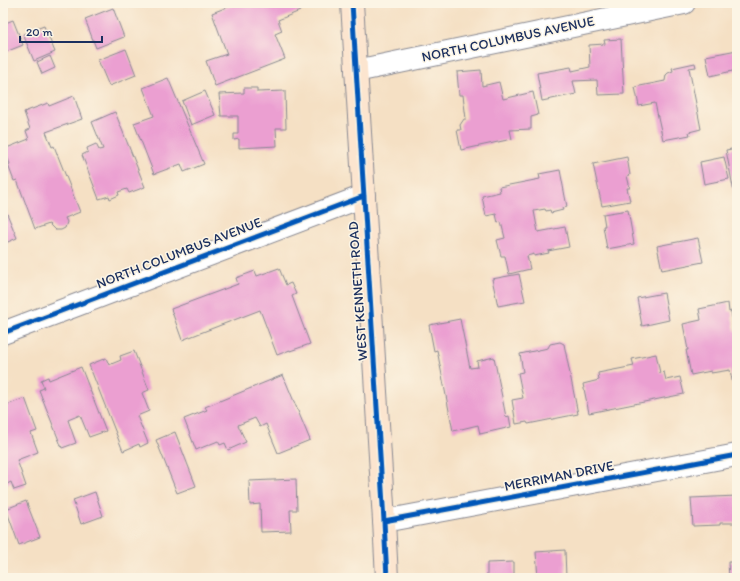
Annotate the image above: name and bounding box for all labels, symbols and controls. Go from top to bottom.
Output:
street label: NORTH COLUMBUS AVENUE [420,12,596,66]
scale bar [20,18,102,44]
text: 20 m [26,25,53,39]
street label: NORTH COLUMBUS AVENUE [94,213,264,292]
street label: WEST KENNETH ROAD [345,221,371,361]
street label: MERRIMAN DRIVE [503,457,615,495]

